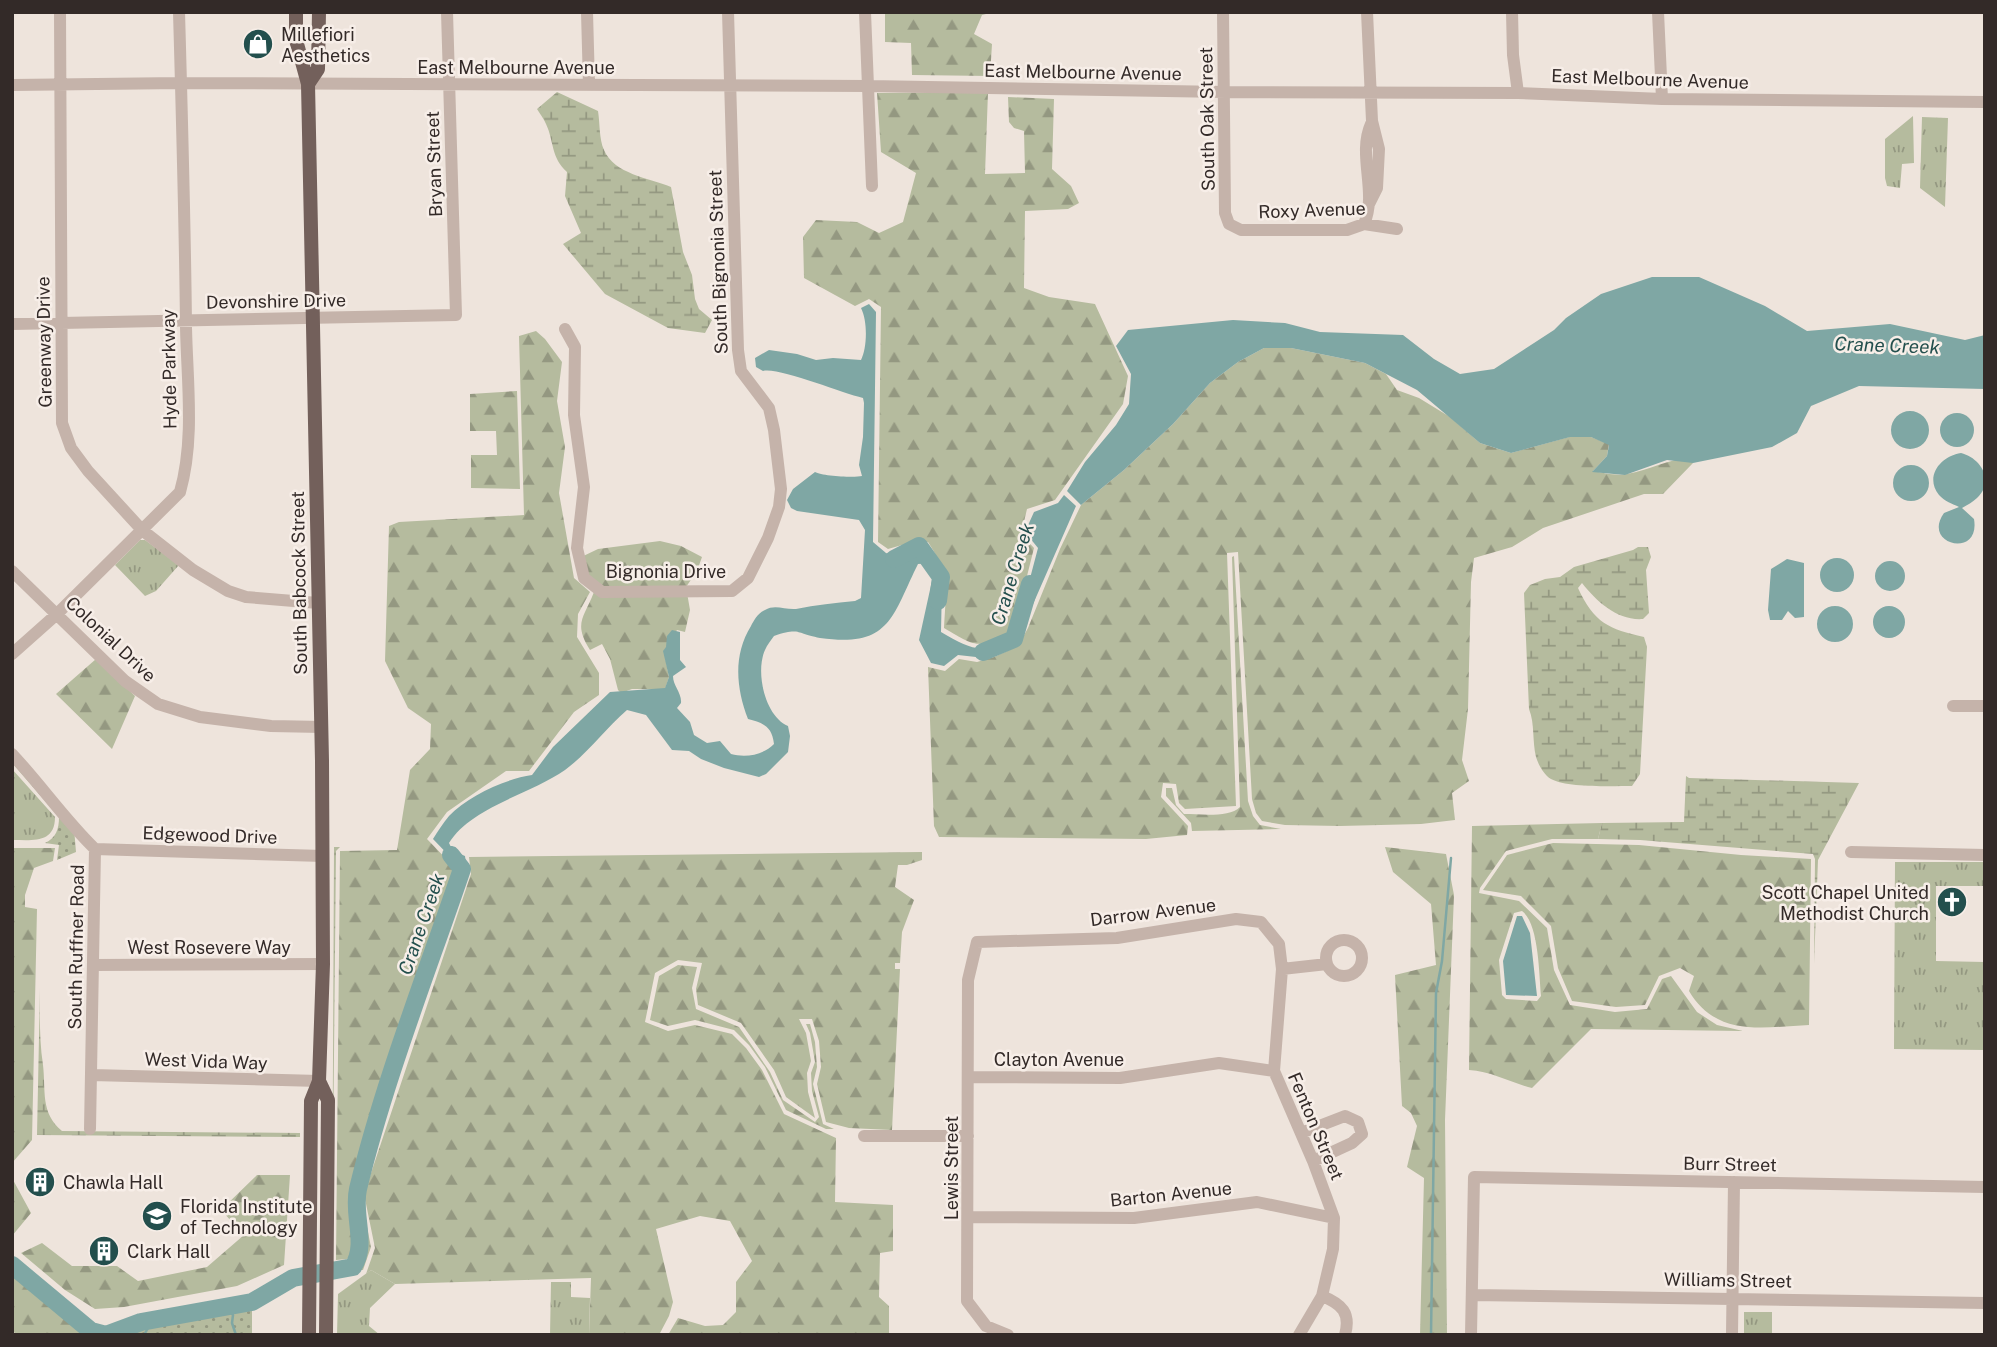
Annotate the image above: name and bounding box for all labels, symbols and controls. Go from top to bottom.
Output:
place label: Millefiori Aesthetics [281,24,370,66]
shop icon: Millefiori Aesthetics [241,27,275,61]
street label: South Oak Street [1195,47,1219,191]
street label: East Melbourne Avenue [417,57,615,78]
street label: East Melbourne Avenue [984,60,1182,84]
street label: East Melbourne Avenue [1551,65,1749,93]
street label: Bryan Street [422,111,446,217]
street label: South Bignonia Street [704,169,732,355]
street label: Roxy Avenue [1258,198,1366,222]
street label: Greenway Drive [32,276,56,408]
street label: Devonshire Drive [206,289,346,313]
street label: Hyde Parkway [157,308,181,429]
water label: Crane Creek [1834,332,1941,358]
street label: South Babcock Street [287,491,311,675]
water label: Crane Creek [986,520,1038,628]
street label: Bignonia Drive [606,561,726,582]
street label: Colonial Drive [62,592,160,686]
street label: Edgewood Drive [142,822,278,848]
street label: South Ruffner Road [64,864,88,1030]
water label: Crane Creek [393,870,449,978]
place label: Scott Chapel United Methodist Church [1761,882,1929,924]
church icon: Scott Chapel United Methodist Church [1935,885,1969,919]
street label: Darrow Avenue [1089,894,1217,930]
street label: West Rosevere Way [127,937,291,958]
street label: West Vida Way [144,1048,268,1074]
street label: Clayton Avenue [994,1049,1124,1070]
street label: Fenton Street [1284,1069,1348,1183]
street label: Lewis Street [941,1116,962,1220]
street label: Burr Street [1683,1153,1777,1175]
building icon: Chawla Hall [23,1165,57,1199]
place label: Chawla Hall [63,1172,163,1193]
street label: Barton Avenue [1109,1177,1233,1211]
place label: Florida Institute of Technology [180,1196,313,1238]
school or university icon: Florida Institute of Technology [140,1199,174,1233]
building icon: Clark Hall [87,1234,121,1268]
place label: Clark Hall [127,1241,211,1262]
street label: Williams Street [1664,1268,1792,1292]

